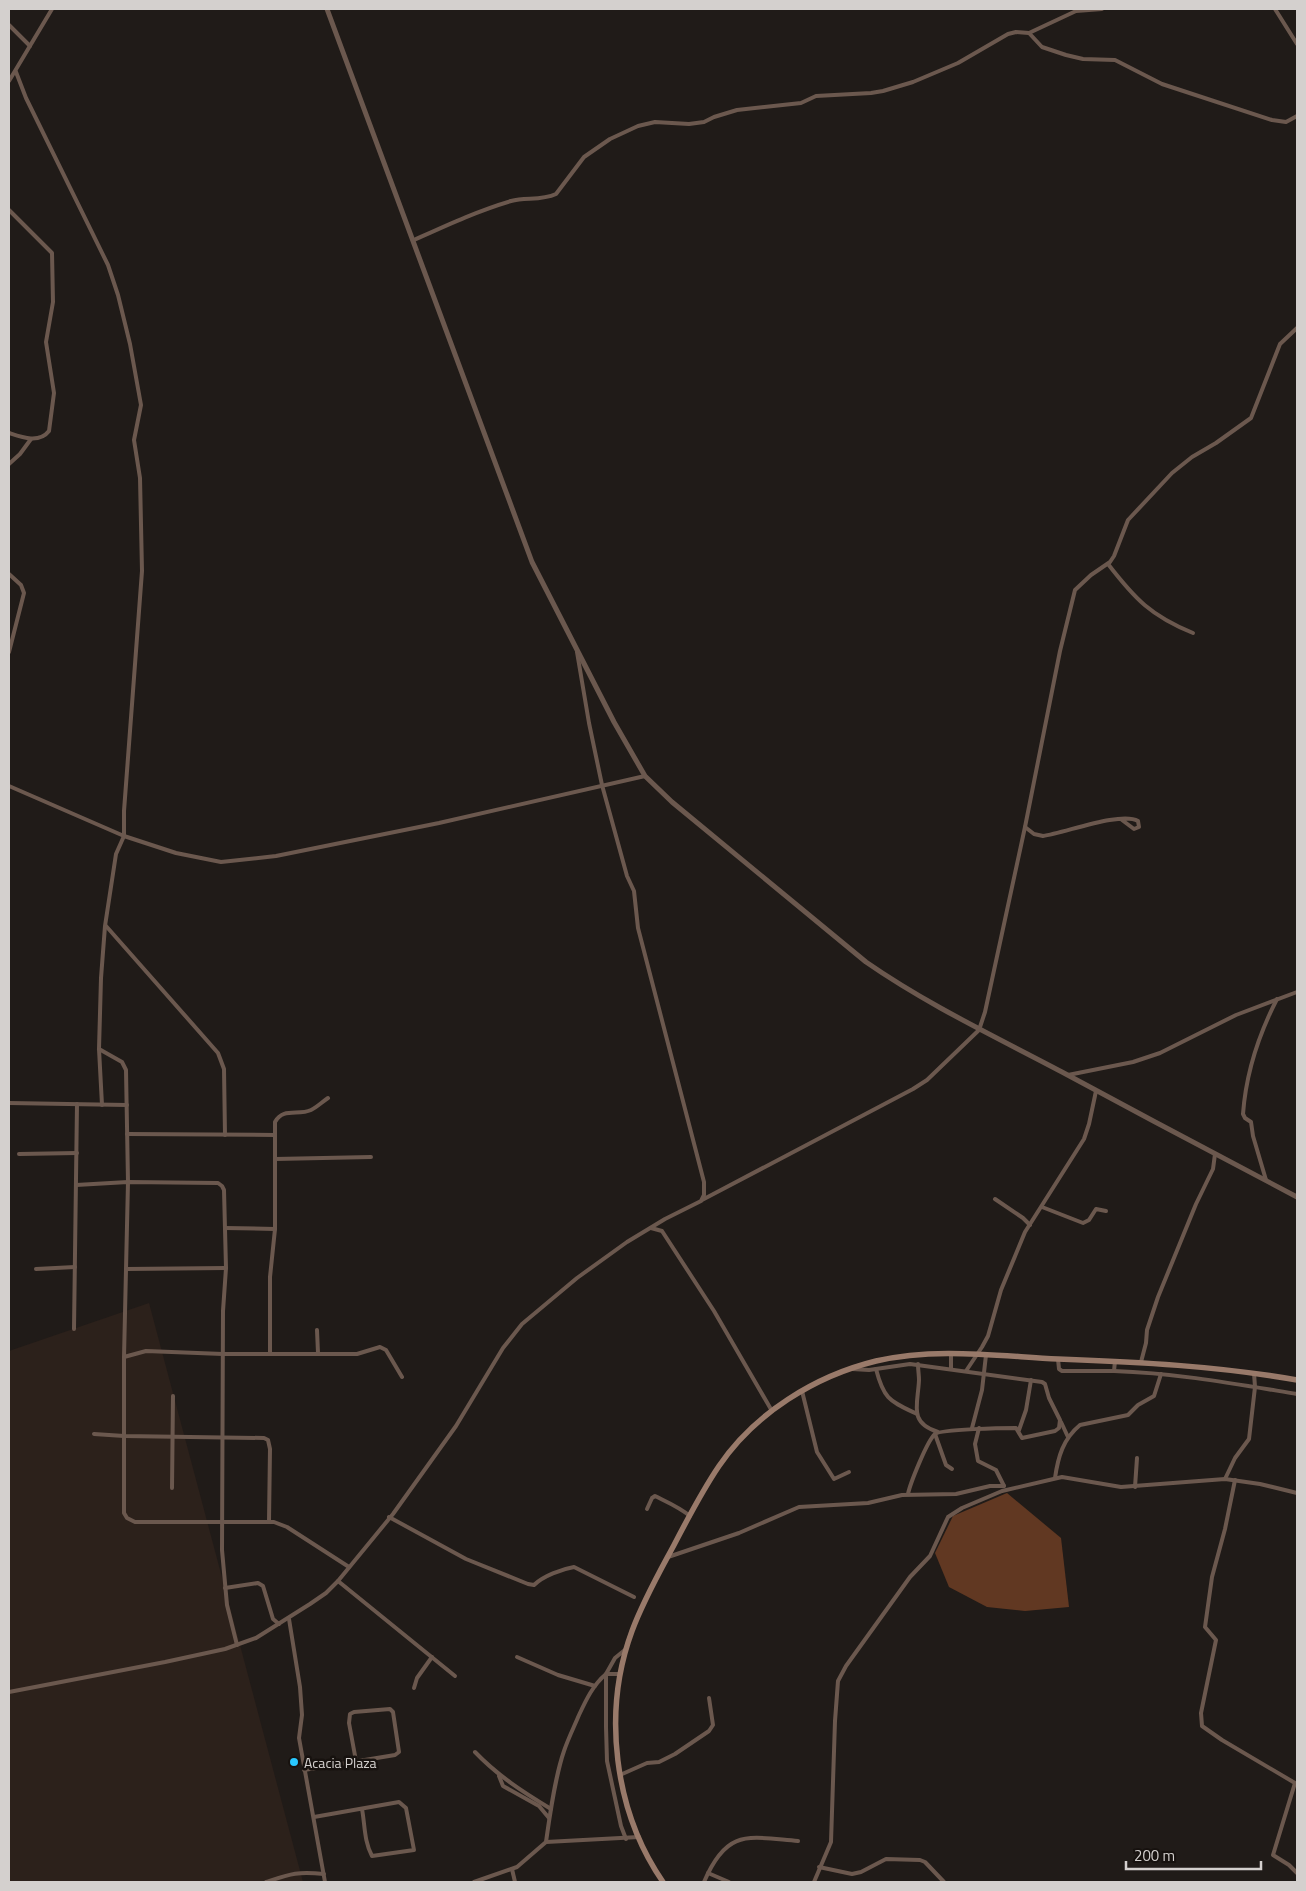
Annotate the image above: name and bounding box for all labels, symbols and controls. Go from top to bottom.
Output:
place label: Acacia Plaza [304,1752,377,1773]
marker: Acacia Plaza [288,1756,300,1768]
scale bar [1126,1838,1261,1870]
text: 200 m [1134,1844,1175,1867]

